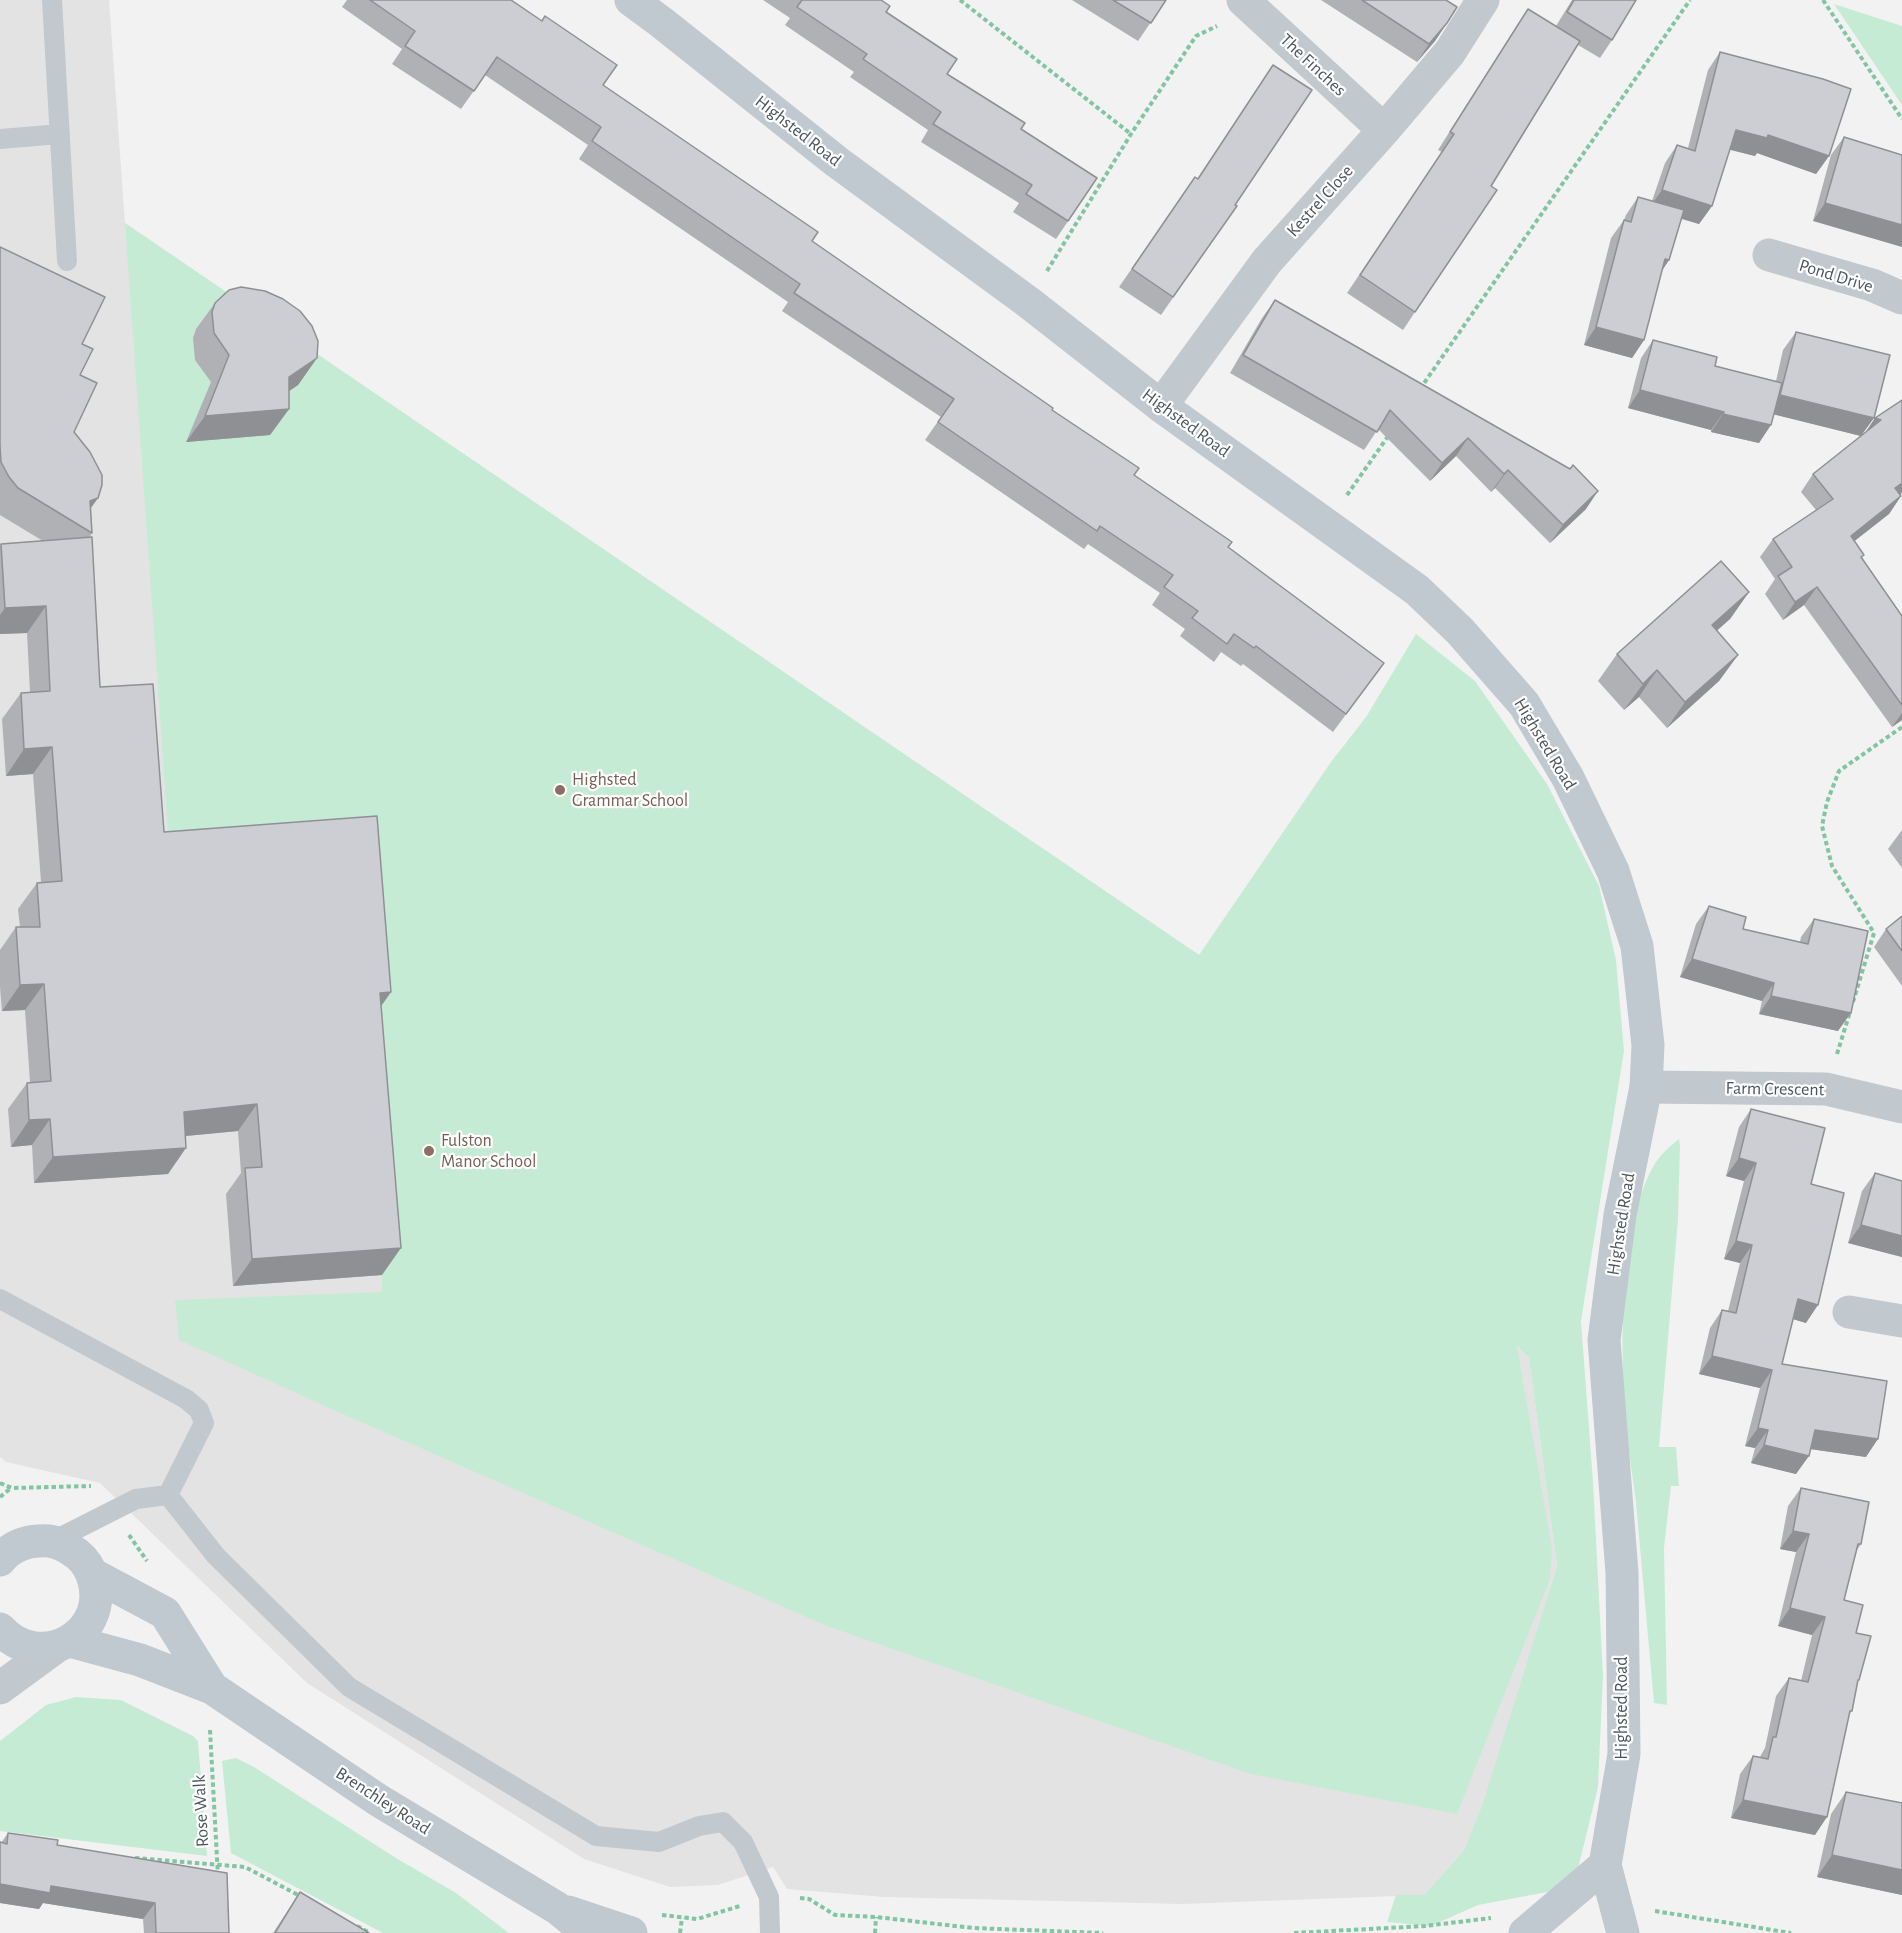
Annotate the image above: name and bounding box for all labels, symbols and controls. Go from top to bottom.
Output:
street label: The Finches [1276,29,1350,101]
street label: Highsted Road [751,91,845,171]
street label: Kestrel Close [1282,161,1358,241]
street label: Pond Drive [1796,255,1876,297]
street label: Highsted Road [1138,384,1234,462]
street label: Highsted Road [1509,694,1581,794]
place label: Highsted Grammar School [572,769,688,812]
marker: Highsted Grammar School [553,783,567,797]
street label: Farm Crescent [1726,1077,1824,1101]
place label: Fulston Manor School [441,1130,536,1172]
marker: Fulston Manor School [422,1144,436,1158]
street label: Highsted Road [1602,1171,1640,1277]
street label: Highsted Road [1611,1656,1633,1760]
street label: Brenchley Road [332,1762,434,1840]
street label: Rose Walk [188,1774,214,1848]

